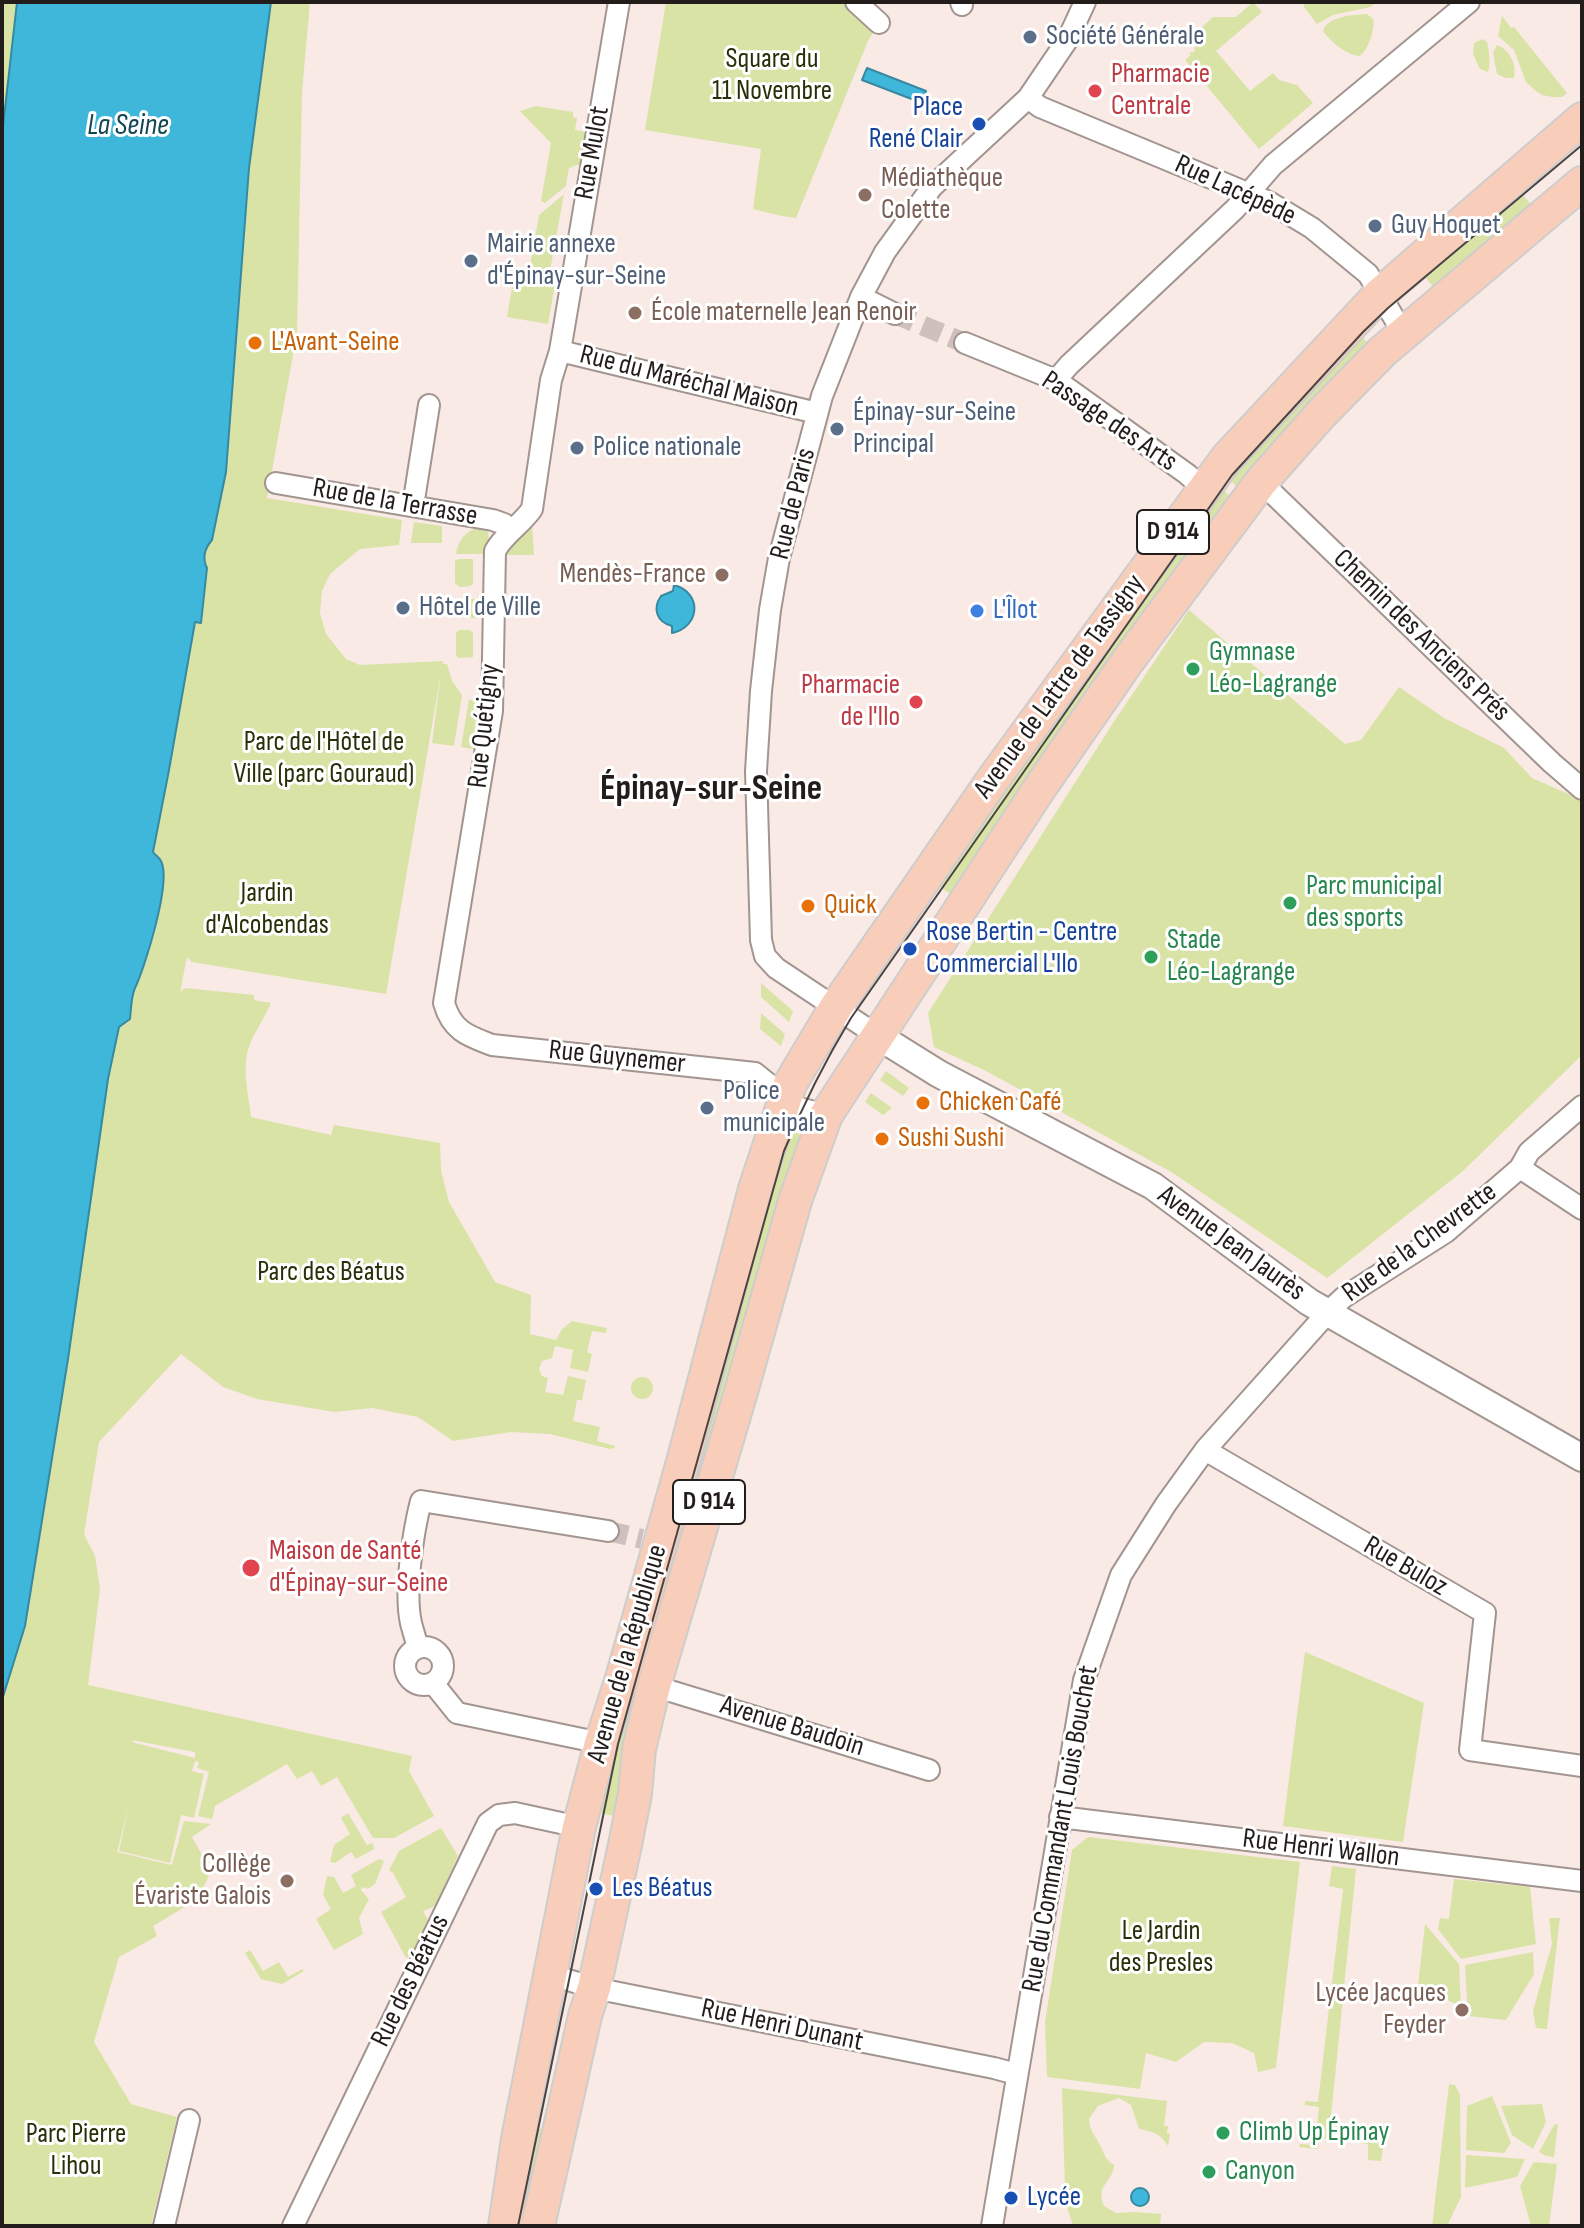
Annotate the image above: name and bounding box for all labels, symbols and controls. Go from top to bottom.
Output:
place label: Société Générale [1046,20,1205,54]
marker: Société Générale [1021,28,1039,46]
park label: Square du 11 Novembre [712,43,832,109]
place label: Pharmacie Centrale [1111,58,1210,124]
marker: Pharmacie Centrale [1086,82,1104,100]
place label: Place René Clair [869,91,963,157]
street label: Rue Mulot [568,104,618,202]
water label: La Seine [87,108,169,144]
marker: Place René Clair [970,115,988,133]
street label: Rue Lacépède [1169,148,1301,234]
place label: Médiathèque Colette [881,162,1003,228]
marker: Médiathèque Colette [856,186,874,204]
place label: Guy Hoquet [1391,209,1501,243]
marker: Guy Hoquet [1366,217,1384,235]
place label: Mairie annexe d'Épinay-sur-Seine [487,228,666,294]
marker: Mairie annexe d'Épinay-sur-Seine [462,252,480,270]
place label: École maternelle Jean Renoir [651,296,917,330]
marker: École maternelle Jean Renoir [626,304,644,322]
place label: L'Avant-Seine [271,326,399,360]
marker: L'Avant-Seine [246,334,264,352]
street label: Rue du Maréchal Maison [576,339,802,425]
street label: Passage des Arts [1035,364,1183,480]
place label: Épinay-sur-Seine Principal [853,396,1016,462]
marker: Épinay-sur-Seine Principal [828,420,846,438]
place label: Police nationale [593,431,742,465]
marker: Police nationale [568,439,586,457]
street label: Rue de Paris [764,445,824,563]
street label: Rue de la Terrasse [310,472,480,534]
road number: D 914 [1137,510,1209,554]
street label: Chemin des Anciens Prés [1325,543,1517,729]
place label: Mendès-France [560,558,706,592]
marker: Mendès-France [713,566,731,584]
street label: Avenue de Lattre de Tassigny [968,569,1152,805]
place label: Hôtel de Ville [419,591,541,625]
place label: L'Îlot [993,594,1037,628]
marker: Hôtel de Ville [394,599,412,617]
marker: L'Îlot [968,602,986,620]
place label: Gymnase Léo-Lagrange [1209,636,1337,702]
marker: Gymnase Léo-Lagrange [1184,660,1202,678]
street label: Rue Quétigny [462,662,508,790]
place label: Pharmacie de l'Ilo [801,669,900,735]
marker: Pharmacie de l'Ilo [907,693,925,711]
park label: Parc de l'Hôtel de Ville (parc Gouraud) [234,726,414,792]
district label: Épinay-sur-Seine [600,768,822,812]
place label: Parc municipal des sports [1306,870,1442,936]
park label: Jardin d'Alcobendas [205,877,329,943]
place label: Quick [824,889,877,923]
marker: Parc municipal des sports [1281,894,1299,912]
marker: Quick [799,897,817,915]
place label: Rose Bertin - Centre Commercial L'Ilo [926,916,1117,982]
place label: Stade Léo-Lagrange [1167,924,1295,990]
marker: Rose Bertin - Centre Commercial L'Ilo [901,940,919,958]
marker: Stade Léo-Lagrange [1142,948,1160,966]
street label: Rue Guynemer [547,1034,687,1082]
place label: Police municipale [723,1075,825,1141]
place label: Chicken Café [939,1086,1062,1120]
marker: Chicken Café [914,1094,932,1112]
marker: Police municipale [698,1099,716,1117]
place label: Sushi Sushi [898,1122,1004,1156]
marker: Sushi Sushi [873,1130,891,1148]
street label: Rue de la Chevrette [1336,1176,1504,1310]
street label: Avenue Jean Jaurès [1151,1179,1311,1309]
park label: Parc des Béatus [257,1256,405,1290]
road number: D 914 [673,1480,745,1524]
street label: Rue Buloz [1357,1530,1453,1604]
place label: Maison de Santé d'Épinay-sur-Seine [269,1535,448,1601]
street label: Avenue de la République [581,1541,675,1767]
marker: Maison de Santé d'Épinay-sur-Seine [240,1557,262,1579]
street label: Rue du Commandant Louis Bouchet [1016,1663,1106,1995]
street label: Avenue Baudoin [716,1689,868,1765]
street label: Rue Henri Wallon [1241,1823,1401,1875]
place label: Collège Évariste Galois [134,1848,271,1914]
marker: Collège Évariste Galois [278,1872,296,1890]
place label: Les Béatus [612,1872,713,1906]
marker: Les Béatus [587,1880,605,1898]
street label: Rue des Béatus [365,1910,457,2052]
park label: Le Jardin des Presles [1109,1915,1213,1981]
place label: Lycée Jacques Feyder [1315,1977,1446,2043]
street label: Rue Henri Dunant [698,1992,866,2060]
marker: Lycée Jacques Feyder [1453,2001,1471,2019]
place label: Climb Up Épinay [1239,2116,1389,2150]
park label: Parc Pierre Lihou [26,2118,126,2184]
marker: Climb Up Épinay [1214,2124,1232,2142]
place label: Canyon [1225,2155,1295,2189]
marker: Canyon [1200,2163,1218,2181]
place label: Lycée [1027,2181,1081,2215]
marker: Lycée [1002,2189,1020,2207]

